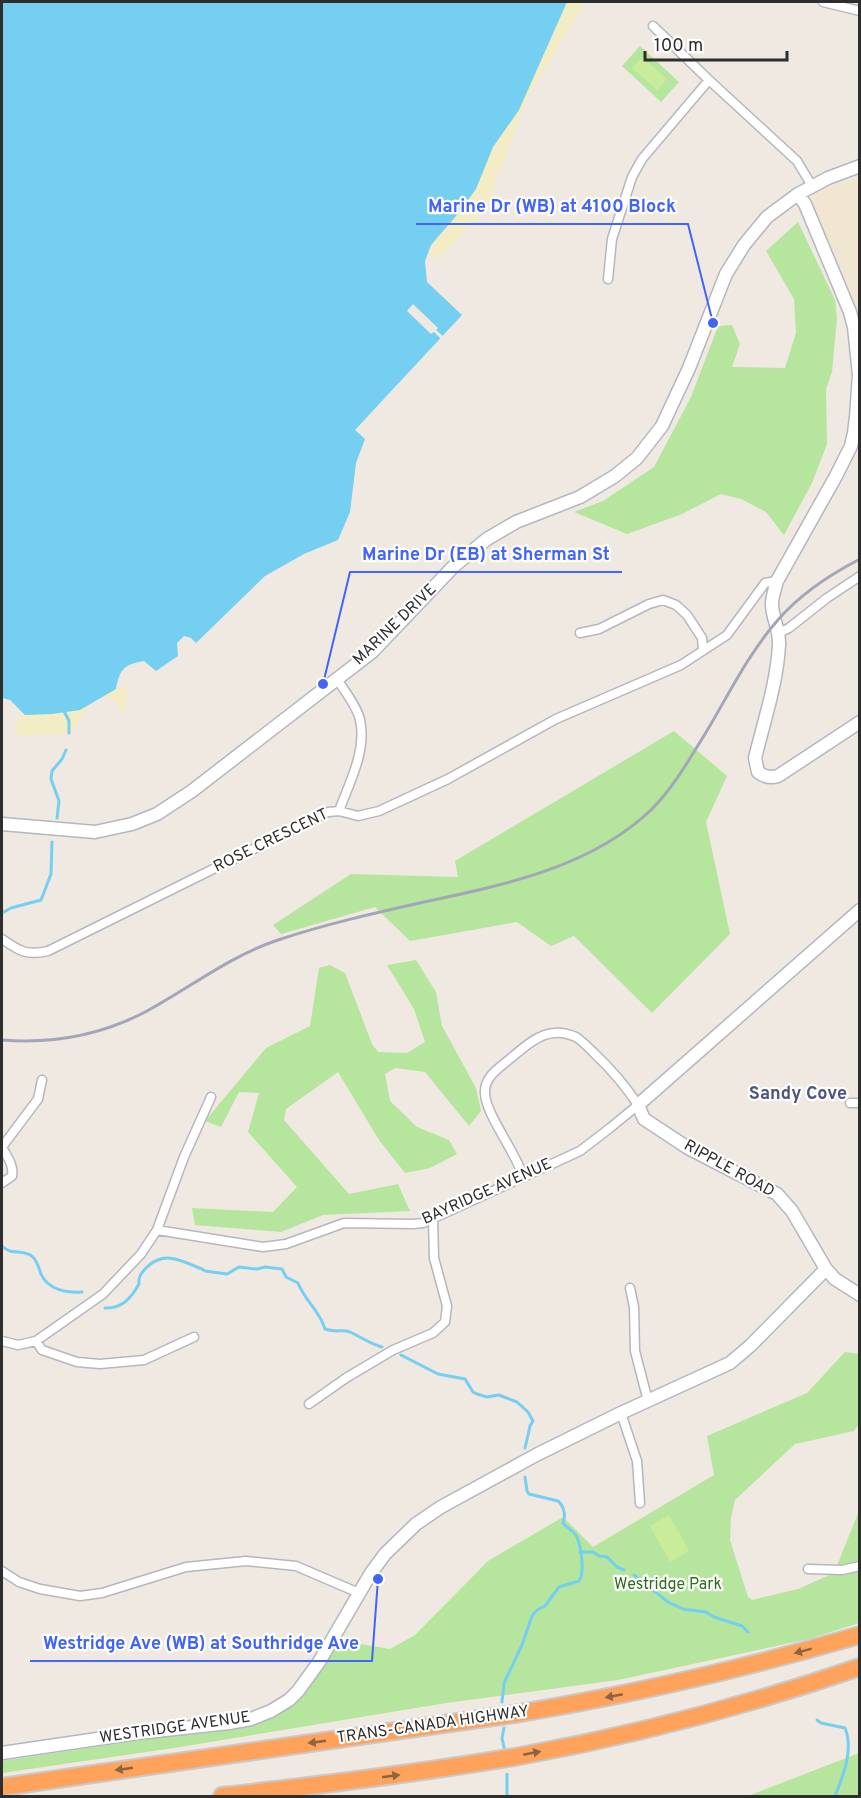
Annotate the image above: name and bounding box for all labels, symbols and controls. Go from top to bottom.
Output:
scale bar [645,24,788,62]
text: 100 m [654,35,703,58]
callout: Marine Dr (WB) at 4100 Block [416,188,688,224]
text: Marine Dr (WB) at 4100 Block [428,196,676,219]
callout: Marine Dr (EB) at Sherman St [350,536,622,572]
text: Marine Dr (EB) at Sherman St [362,544,610,567]
street label: MARINE DRIVE [349,580,441,670]
street label: ROSE CRESCENT [210,805,332,877]
district label: Sandy Cove [749,1083,847,1106]
street label: RIPPLE ROAD [680,1136,778,1202]
street label: BAYRIDGE AVENUE [419,1154,555,1230]
park label: Westridge Park [614,1575,722,1595]
callout: Westridge Ave (WB) at Southridge Ave [30,1625,372,1661]
text: Westridge Ave (WB) at Southridge Ave [43,1633,359,1656]
one-way arrow [794,1647,812,1656]
one-way arrow [604,1692,623,1701]
street label: TRANS-CANADA HIGHWAY [336,1702,530,1748]
street label: WESTRIDGE AVENUE [98,1708,252,1748]
one-way arrow [308,1738,327,1747]
one-way arrow [523,1748,542,1757]
one-way arrow [114,1765,133,1774]
one-way arrow [381,1771,400,1780]

